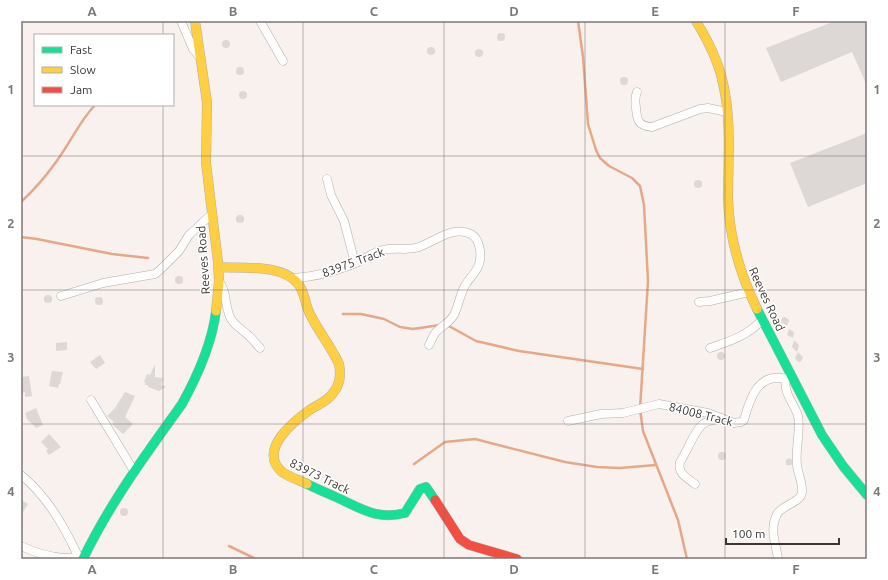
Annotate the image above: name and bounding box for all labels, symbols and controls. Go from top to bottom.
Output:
text: A [87,4,97,18]
text: B [229,4,238,18]
text: C [370,4,379,18]
text: D [509,4,519,18]
text: E [651,4,659,18]
text: F [792,4,800,18]
legend [34,34,174,106]
text: Fast [70,43,92,56]
text: Slow [70,63,96,76]
text: 1 [7,82,15,96]
text: 1 [873,82,881,96]
text: Jam [70,83,92,96]
text: 2 [7,216,15,230]
text: 2 [873,216,881,230]
street label: Reeves Road [194,225,212,295]
street label: 83975 Track [320,245,386,279]
street label: Reeves Road [747,265,787,333]
text: 3 [7,350,15,364]
text: 3 [873,350,881,364]
street label: 84008 Track [668,400,734,428]
street label: 83973 Track [288,456,352,496]
text: 4 [7,484,15,498]
text: 4 [873,484,881,498]
scale bar [726,520,839,546]
text: 100 m [732,527,765,540]
text: A [87,562,97,576]
text: B [229,562,238,576]
text: C [370,562,379,576]
text: D [509,562,519,576]
text: E [651,562,659,576]
text: F [792,562,800,576]

